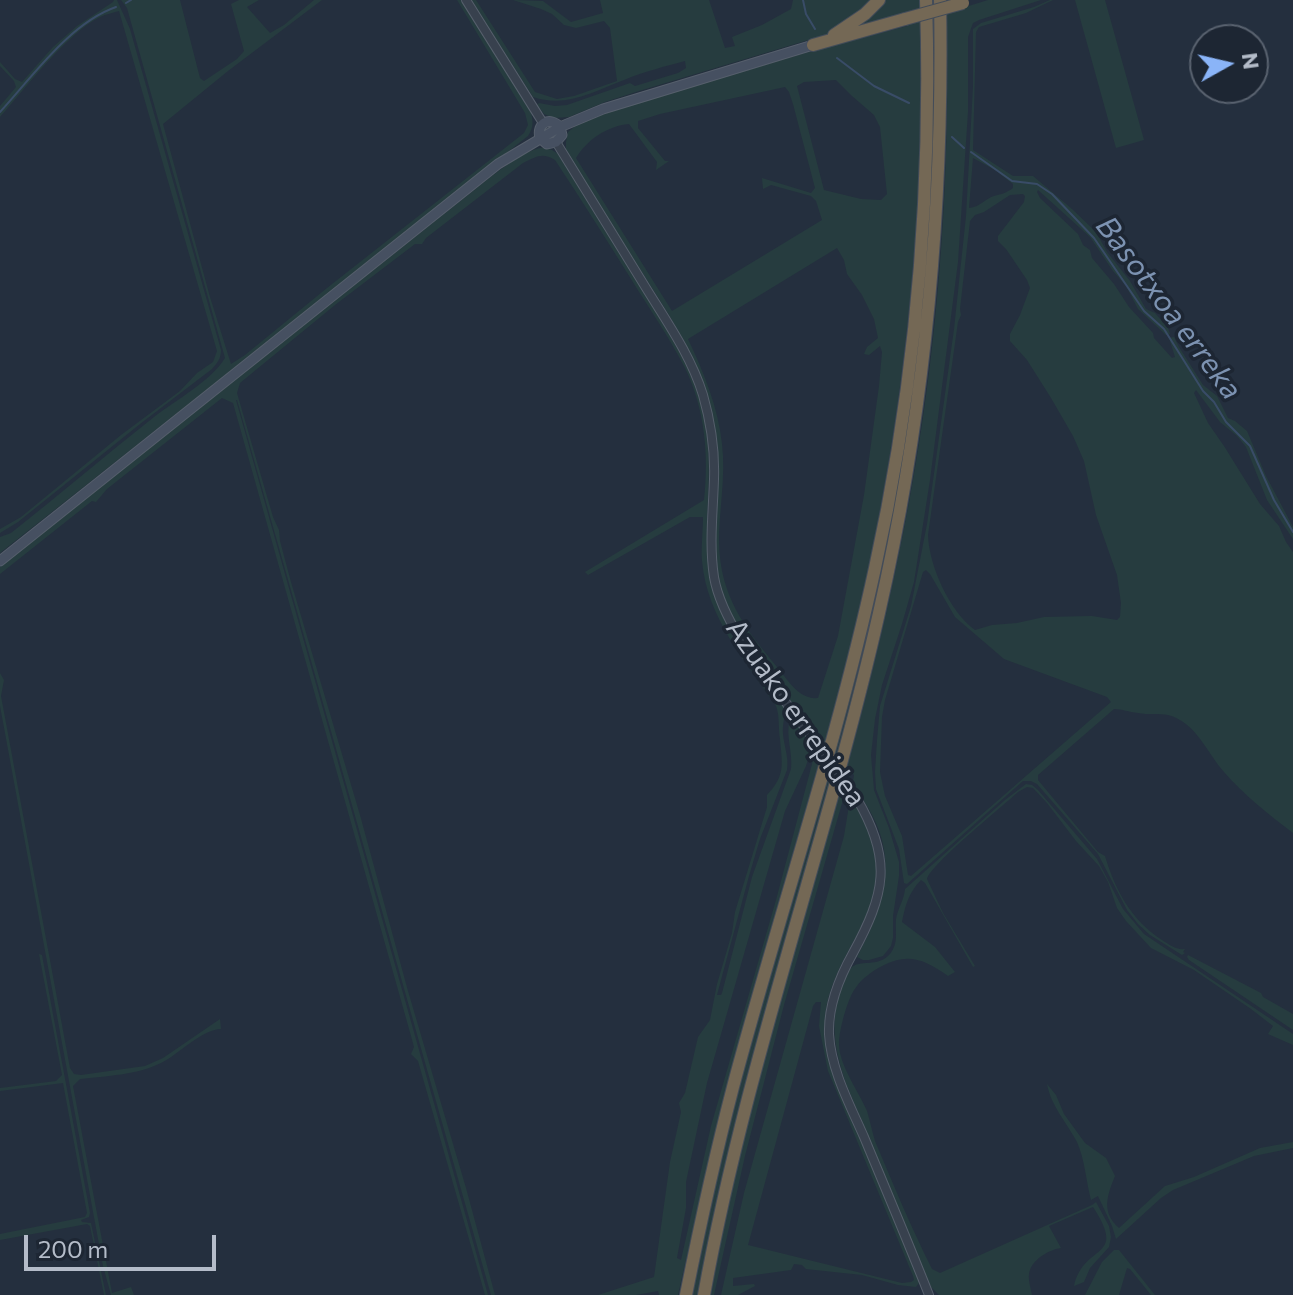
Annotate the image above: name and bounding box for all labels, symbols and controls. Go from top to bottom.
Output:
north arrow [1189,24,1269,104]
text: N [1237,51,1266,71]
water label: Basotxoa erreka [1088,209,1250,407]
street label: Azuako errepidea [719,613,873,813]
scale bar [28,1219,220,1269]
text: 200 m [38,1234,108,1263]

